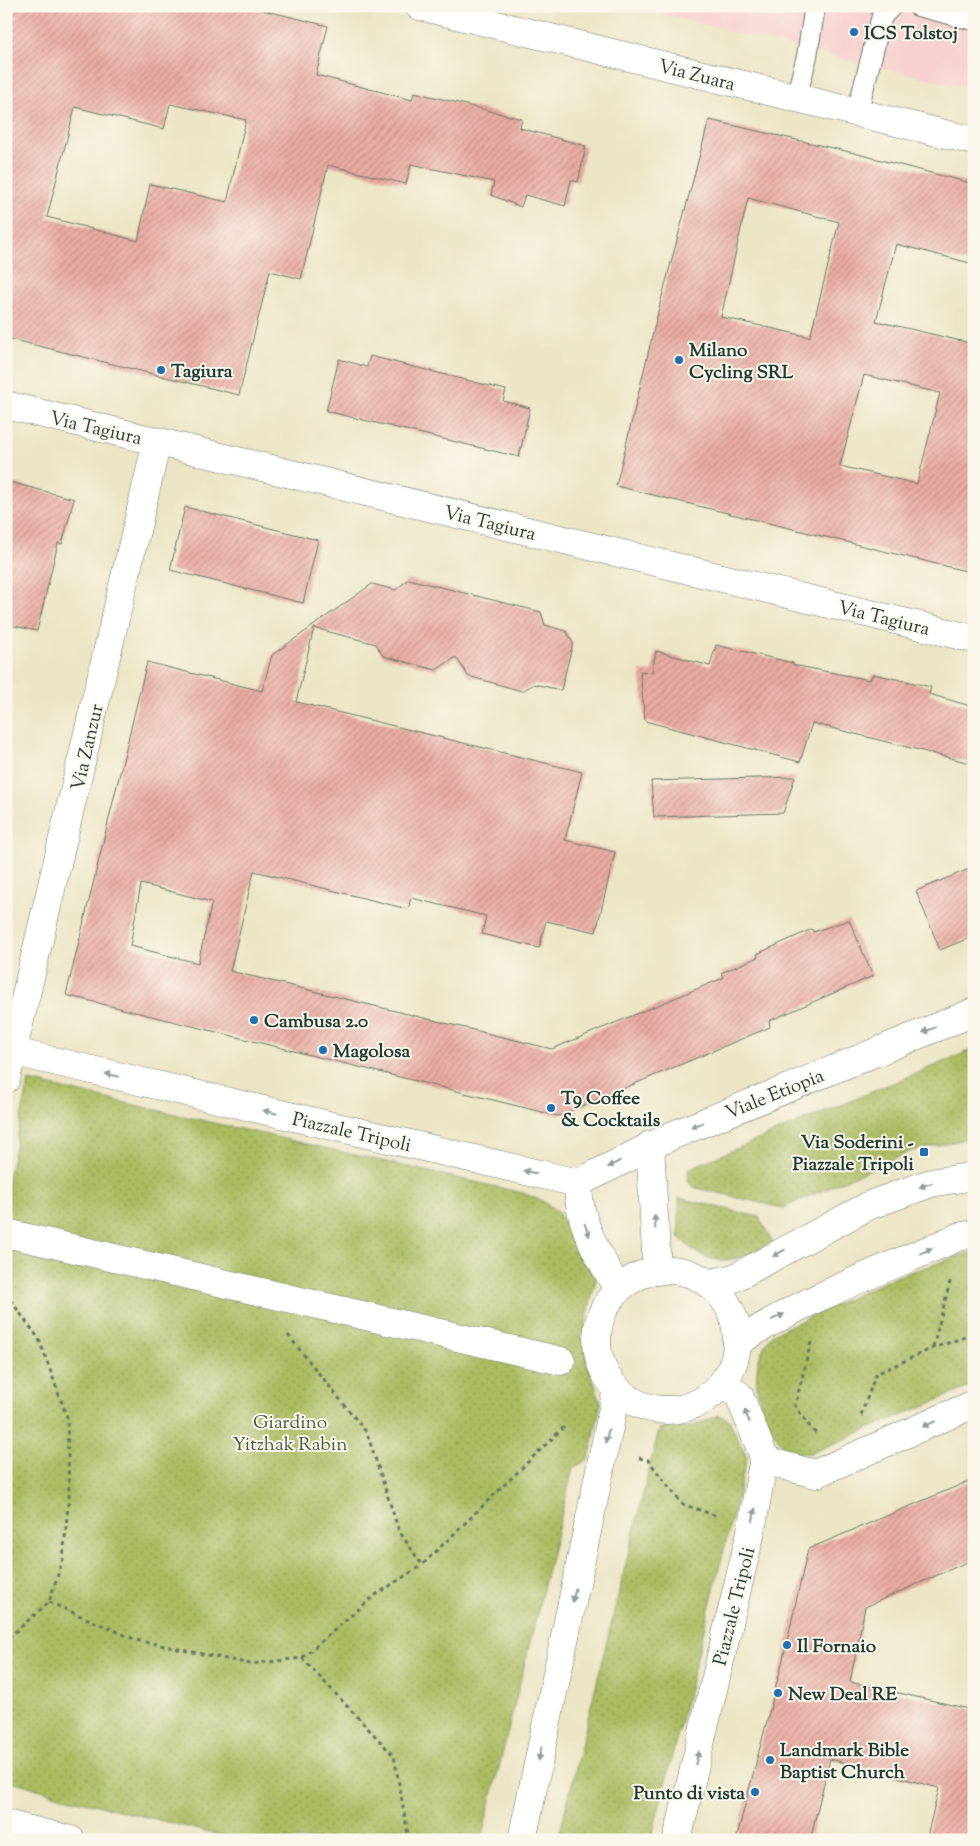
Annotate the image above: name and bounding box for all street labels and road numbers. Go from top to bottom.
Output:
street label: Via Zuara [655,54,738,99]
street label: Via Tagiura [47,406,144,453]
street label: Via Tagiura [441,500,538,549]
street label: Via Tagiura [835,595,932,644]
street label: Via Zanzur [65,701,112,794]
street label: Viale Etiopia [721,1063,829,1127]
street label: Piazzale Tripoli [289,1107,414,1160]
street label: Piazzale Tripoli [708,1544,763,1669]

